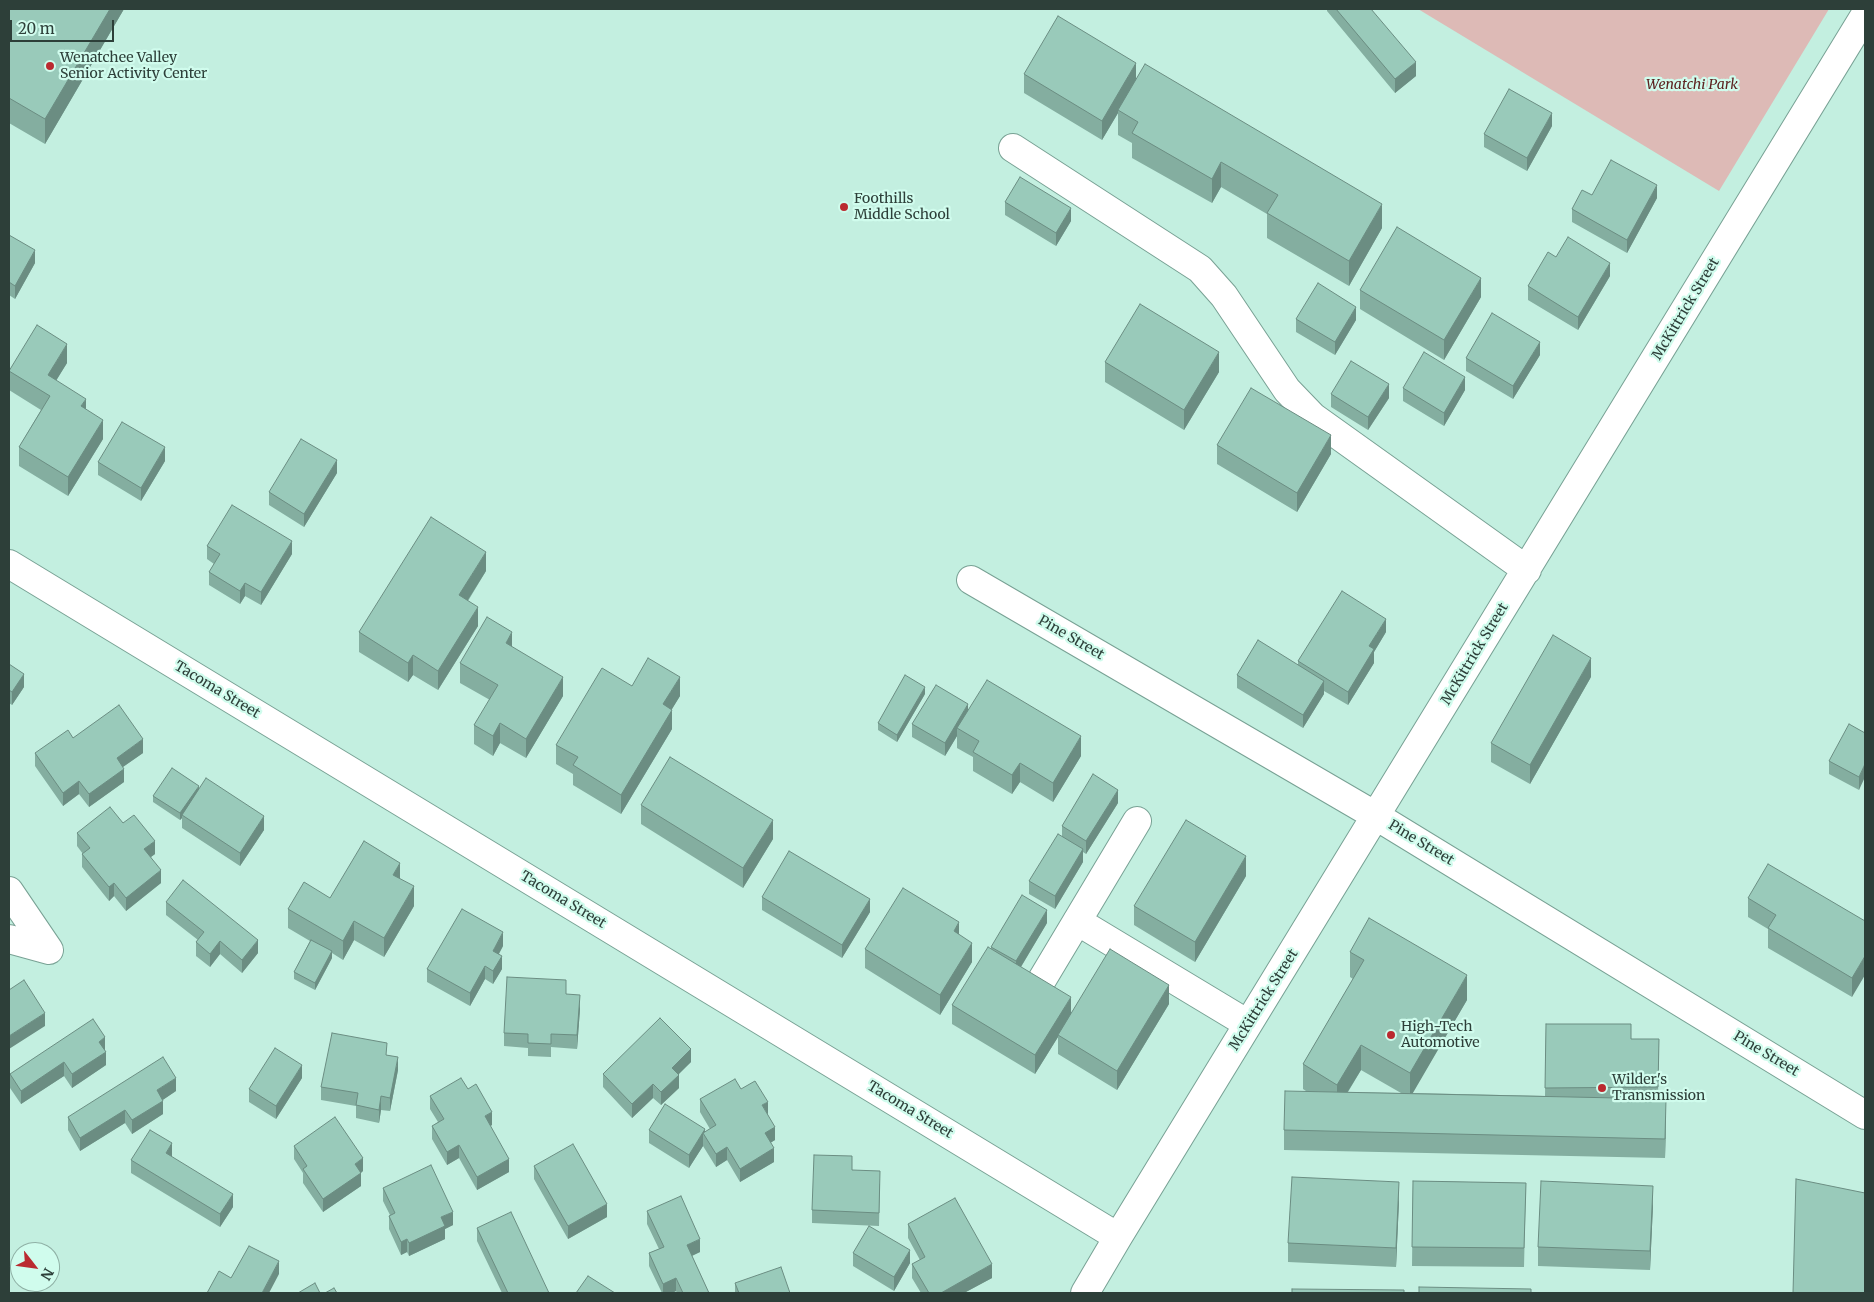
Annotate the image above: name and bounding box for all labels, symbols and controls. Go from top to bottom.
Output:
scale bar [12,10,116,42]
text: 20 m [18,19,55,38]
place label: Wenatchee Valley Senior Activity Center [60,50,207,82]
marker: Wenatchee Valley Senior Activity Center [44,60,56,72]
park label: Wenatchi Park [1646,77,1738,93]
place label: Foothills Middle School [854,191,950,223]
marker: Foothills Middle School [838,201,850,213]
street label: McKittrick Street [1649,255,1723,363]
street label: McKittrick Street [1438,600,1512,708]
street label: Pine Street [1035,612,1107,664]
street label: Tacoma Street [171,658,263,722]
street label: Pine Street [1385,817,1457,869]
street label: Tacoma Street [517,868,609,932]
street label: McKittrick Street [1226,946,1302,1054]
place label: High-Tech Automotive [1401,1019,1480,1052]
street label: Pine Street [1730,1028,1802,1080]
marker: High-Tech Automotive [1385,1029,1397,1041]
place label: Wilder's Transmission [1612,1072,1705,1104]
street label: Tacoma Street [864,1078,956,1142]
marker: Wilder's Transmission [1596,1082,1608,1094]
north arrow [10,1242,60,1292]
text: N [37,1265,58,1283]

